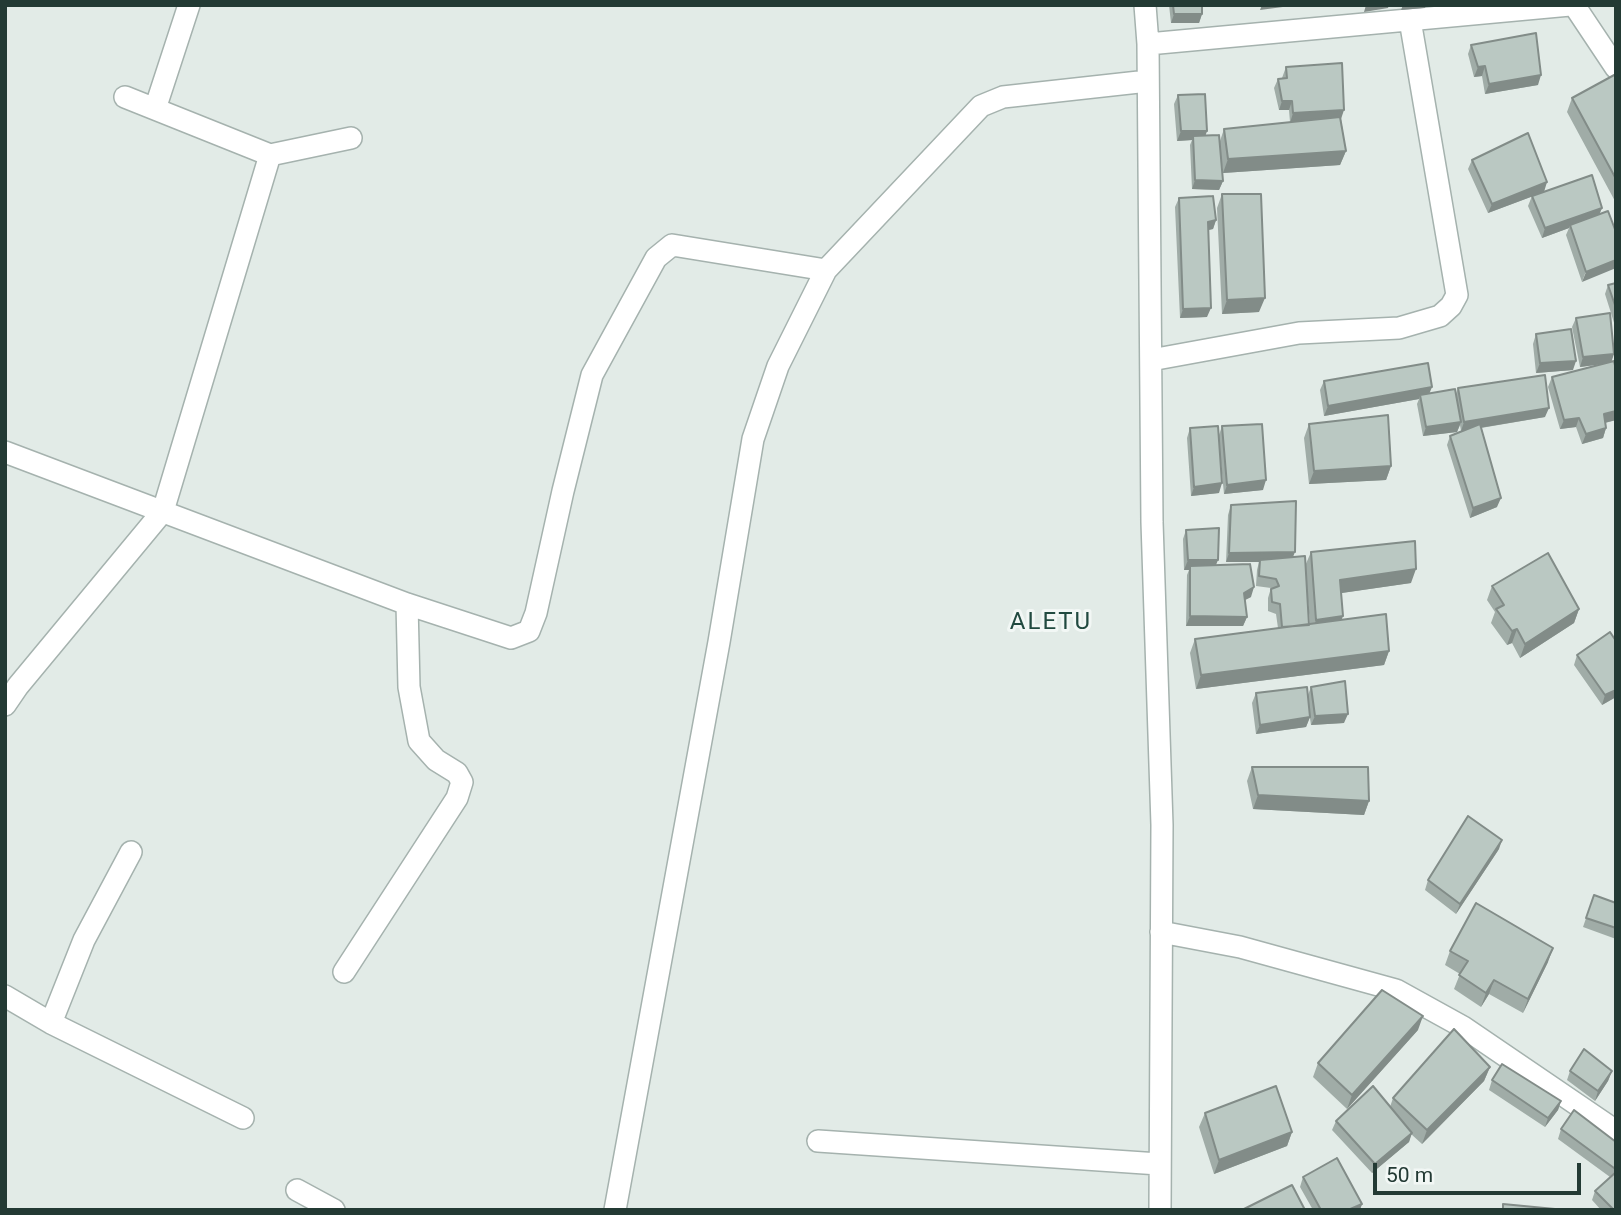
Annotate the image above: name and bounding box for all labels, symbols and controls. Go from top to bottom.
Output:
district label: ALETU [1010,609,1092,637]
scale bar [1376,1148,1584,1192]
text: 50 m [1386,1163,1433,1187]

